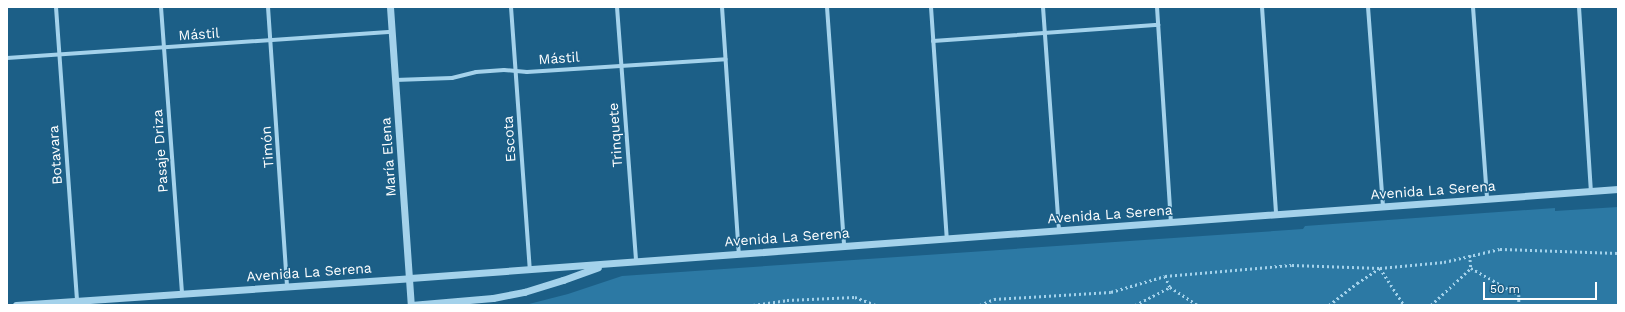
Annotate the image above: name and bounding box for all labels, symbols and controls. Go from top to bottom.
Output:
street label: Mástil [178,24,220,44]
street label: Mástil [538,48,580,68]
street label: Trinquete [604,102,626,168]
street label: Pasaje Driza [149,109,171,193]
street label: Escota [499,115,519,163]
street label: María Elena [377,117,399,197]
street label: Botavara [45,125,65,185]
street label: Timón [257,125,277,169]
street label: Avenida La Serena [1369,177,1497,203]
street label: Avenida La Serena [1046,201,1174,227]
street label: Avenida La Serena [723,224,851,250]
street label: Avenida La Serena [245,259,373,285]
scale bar [1485,274,1599,300]
text: 50 m [1490,282,1520,296]

